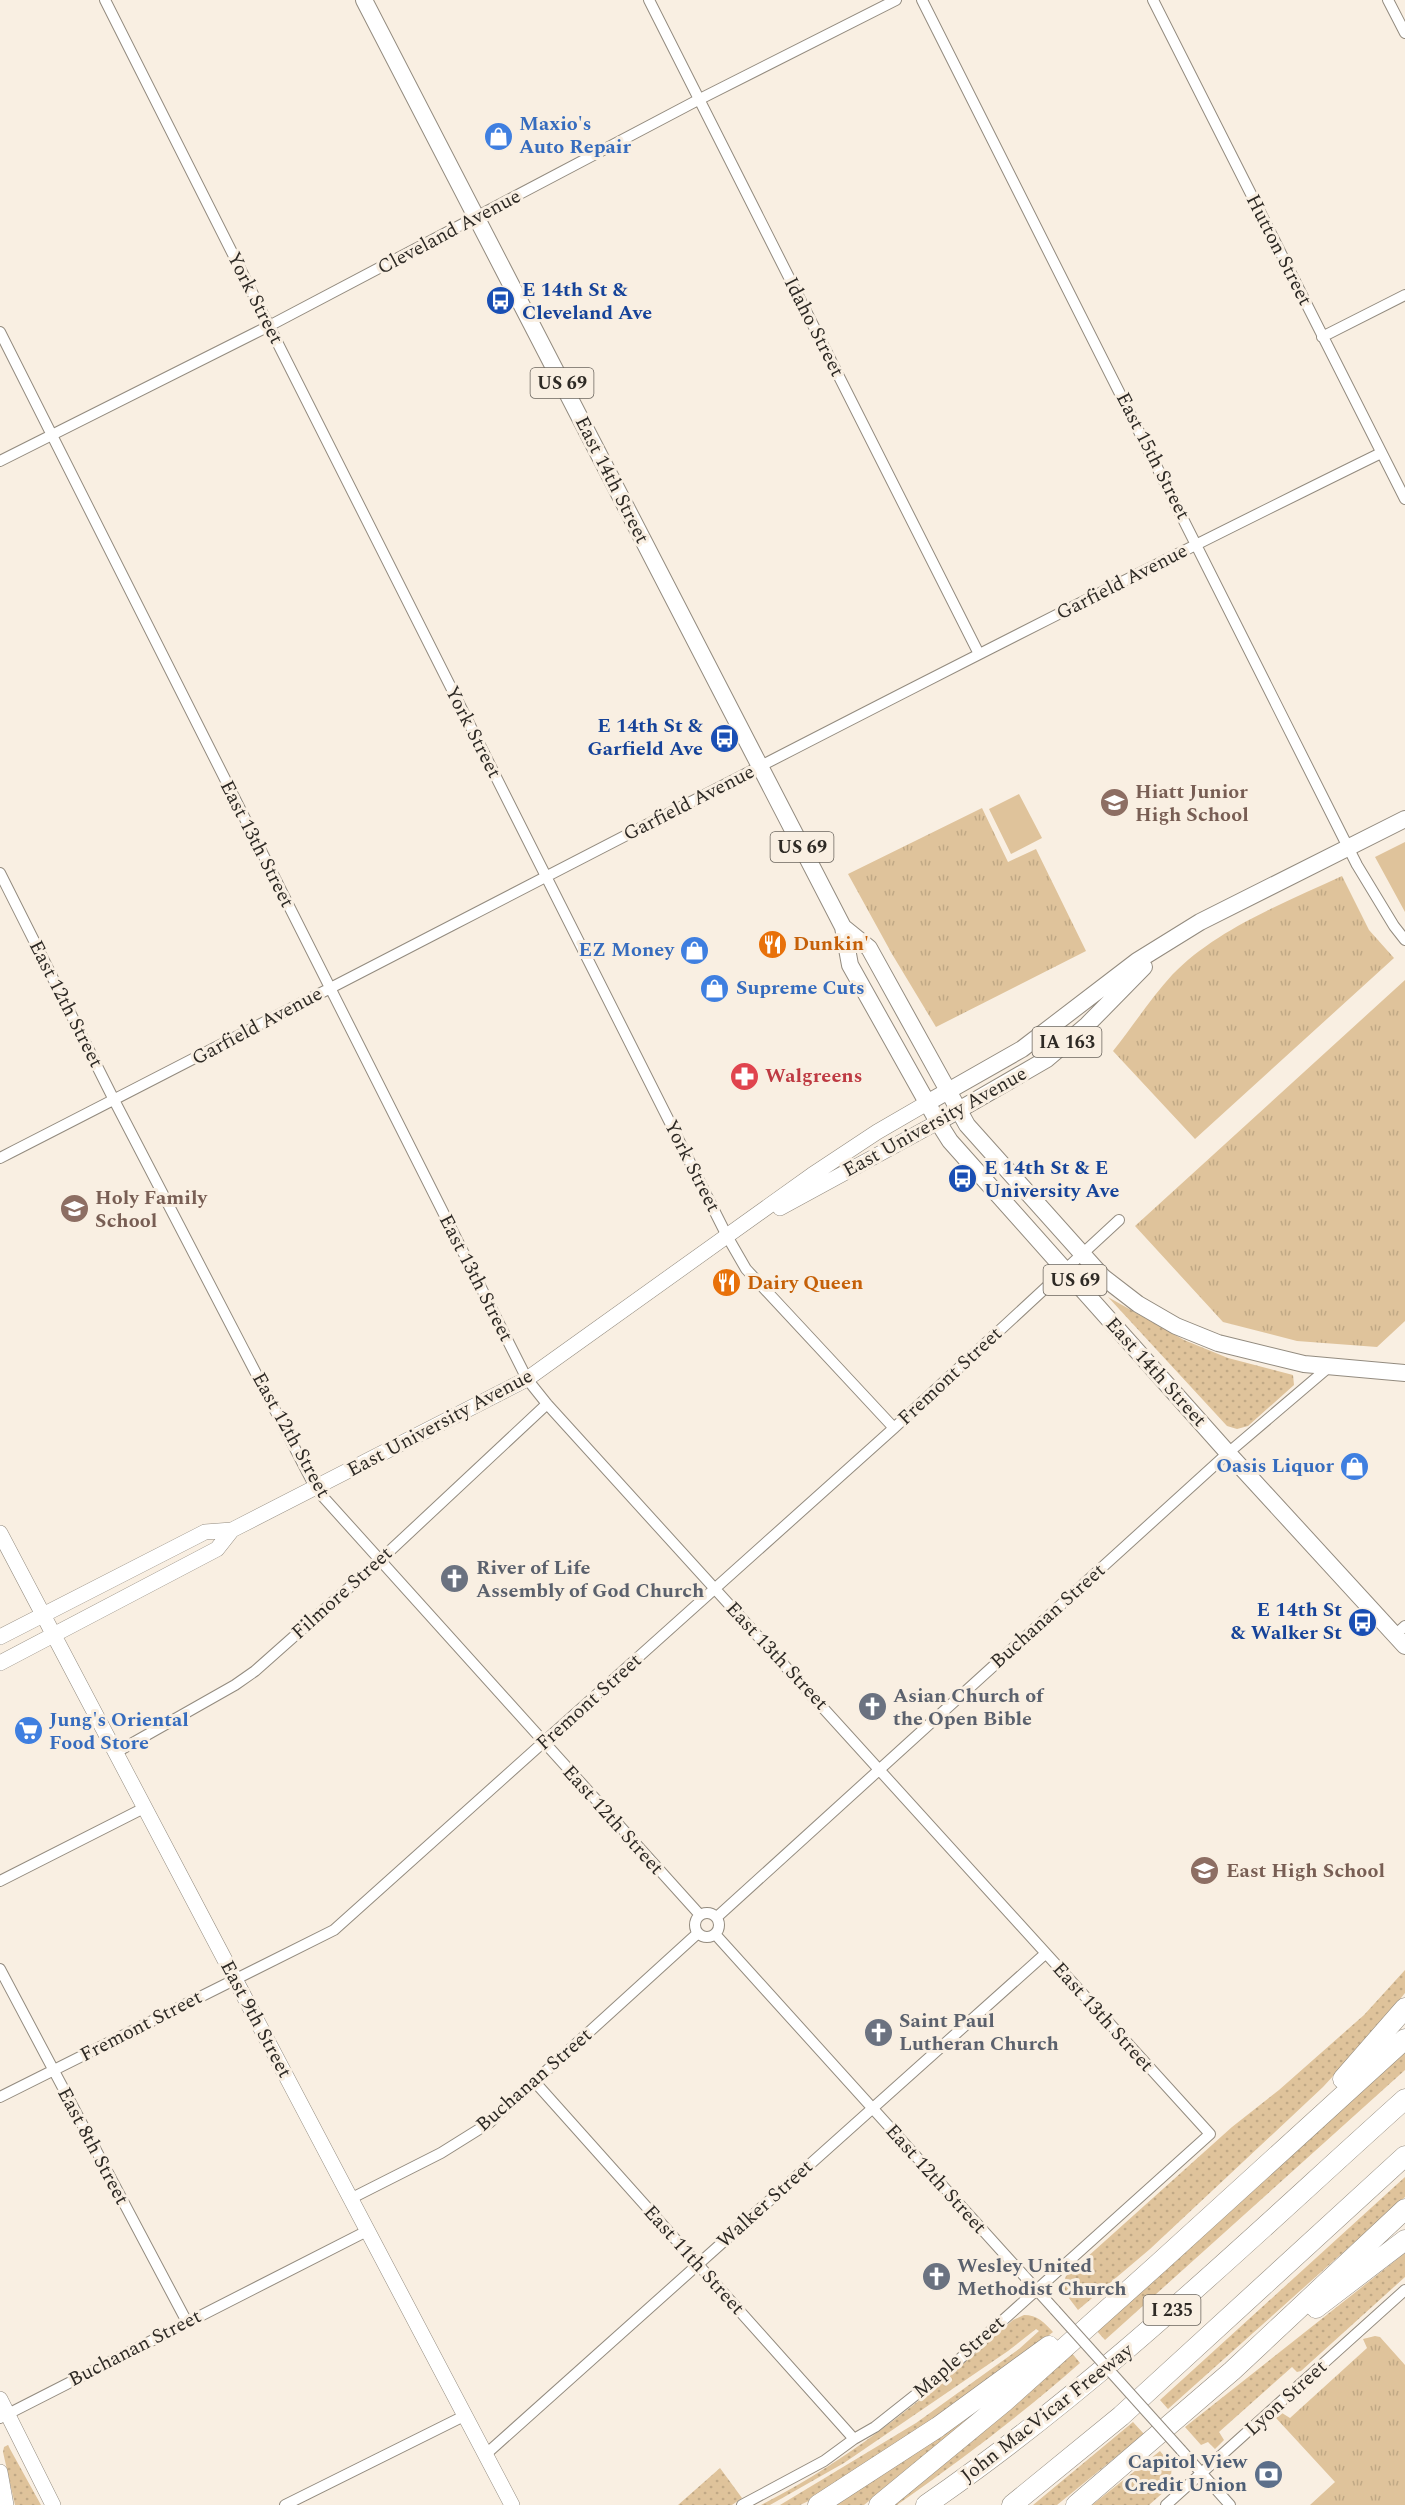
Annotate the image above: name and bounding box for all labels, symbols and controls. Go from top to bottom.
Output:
place label: Maxio's Auto Repair [519,109,631,162]
shop icon: Maxio's Auto Repair [482,120,514,152]
street label: Cleveland Avenue [372,181,526,283]
street label: Hutton Street [1238,189,1320,311]
street label: York Street [219,246,291,350]
street label: Idaho Street [776,272,852,382]
place label: E 14th St & Cleveland Ave [522,275,652,328]
bus stop icon: E 14th St & Cleveland Ave [485,285,517,317]
road number: US 69 [530,368,594,398]
street label: East 15th Street [1108,387,1198,525]
street label: East 14th Street [567,411,657,549]
street label: Garfield Avenue [1051,536,1193,628]
street label: York Street [437,680,509,784]
place label: E 14th St & Garfield Ave [588,711,704,764]
bus stop icon: E 14th St & Garfield Ave [708,722,740,754]
street label: Garfield Avenue [618,757,760,849]
street label: East 13th Street [212,775,302,913]
place label: Hiatt Junior High School [1135,777,1249,830]
school or university icon: Hiatt Junior High School [1098,787,1130,819]
road number: US 69 [770,832,834,862]
restaurant icon: Dunkin' [756,928,788,960]
place label: Dunkin' [793,929,869,959]
shop icon: EZ Money [679,934,711,966]
street label: East 12th Street [21,935,111,1073]
place label: EZ Money [579,935,675,965]
shop icon: Supreme Cuts [699,972,731,1004]
place label: Supreme Cuts [736,973,865,1003]
street label: Garfield Avenue [186,979,328,1073]
road number: IA 163 [1032,1027,1102,1057]
street label: East University Avenue [837,1059,1033,1185]
pharmacy icon: Walgreens [728,1060,760,1092]
place label: Walgreens [765,1061,862,1091]
street label: York Street [656,1114,728,1218]
place label: E 14th St & E University Ave [984,1153,1119,1206]
bus stop icon: E 14th St & E University Ave [947,1163,979,1195]
place label: Holy Family School [95,1183,208,1236]
school or university icon: Holy Family School [58,1193,90,1225]
street label: East 13th Street [431,1209,521,1347]
road number: US 69 [1044,1265,1106,1295]
restaurant icon: Dairy Queen [710,1267,742,1299]
place label: Dairy Queen [747,1268,863,1298]
street label: East 14th Street [1098,1310,1214,1434]
street label: Fremont Street [891,1320,1009,1432]
street label: East University Avenue [342,1361,538,1485]
street label: East 12th Street [244,1367,338,1503]
shop icon: Oasis Liquor [1339,1450,1371,1482]
place label: Oasis Liquor [1216,1451,1334,1481]
street label: Filmore Street [285,1539,399,1647]
place label: River of Life Assembly of God Church [476,1553,704,1606]
street label: Buchanan Street [984,1556,1112,1676]
church icon: River of Life Assembly of God Church [439,1563,471,1595]
street label: East 13th Street [718,1595,836,1717]
place label: E 14th St & Walker St [1230,1595,1342,1648]
bus stop icon: E 14th St & Walker St [1347,1606,1379,1638]
street label: Fremont Street [529,1646,649,1758]
place label: Asian Church of the Open Bible [893,1681,1045,1734]
church icon: Asian Church of the Open Bible [856,1691,888,1723]
place label: Jung's Oriental Food Store [49,1705,189,1758]
supermarket icon: Jung's Oriental Food Store [12,1715,44,1747]
street label: East 12th Street [555,1758,671,1882]
school or university icon: East High School [1189,1855,1221,1887]
place label: East High School [1226,1856,1385,1886]
street label: East 9th Street [212,1955,300,2083]
street label: East 13th Street [1045,1955,1161,2079]
street label: Fremont Street [75,1982,207,2070]
place label: Saint Paul Lutheran Church [899,2006,1059,2059]
church icon: Saint Paul Lutheran Church [862,2017,894,2049]
street label: Buchanan Street [469,2021,599,2139]
street label: East 8th Street [49,2082,137,2210]
street label: East 12th Street [878,2117,994,2241]
street label: Walker Street [710,2152,820,2256]
street label: East 11th Street [636,2198,752,2322]
place label: Wesley United Methodist Church [957,2251,1127,2304]
church icon: Wesley United Methodist Church [920,2261,952,2293]
road number: I 235 [1144,2295,1200,2325]
street label: Buchanan Street [63,2302,207,2394]
street label: Maple Street [906,2308,1012,2406]
street label: John MacVicar Freeway [954,2335,1141,2490]
street label: Lyon Street [1238,2353,1334,2443]
place label: Capitol View Credit Union [1124,2447,1248,2500]
bank icon: Capitol View Credit Union [1252,2458,1284,2490]

